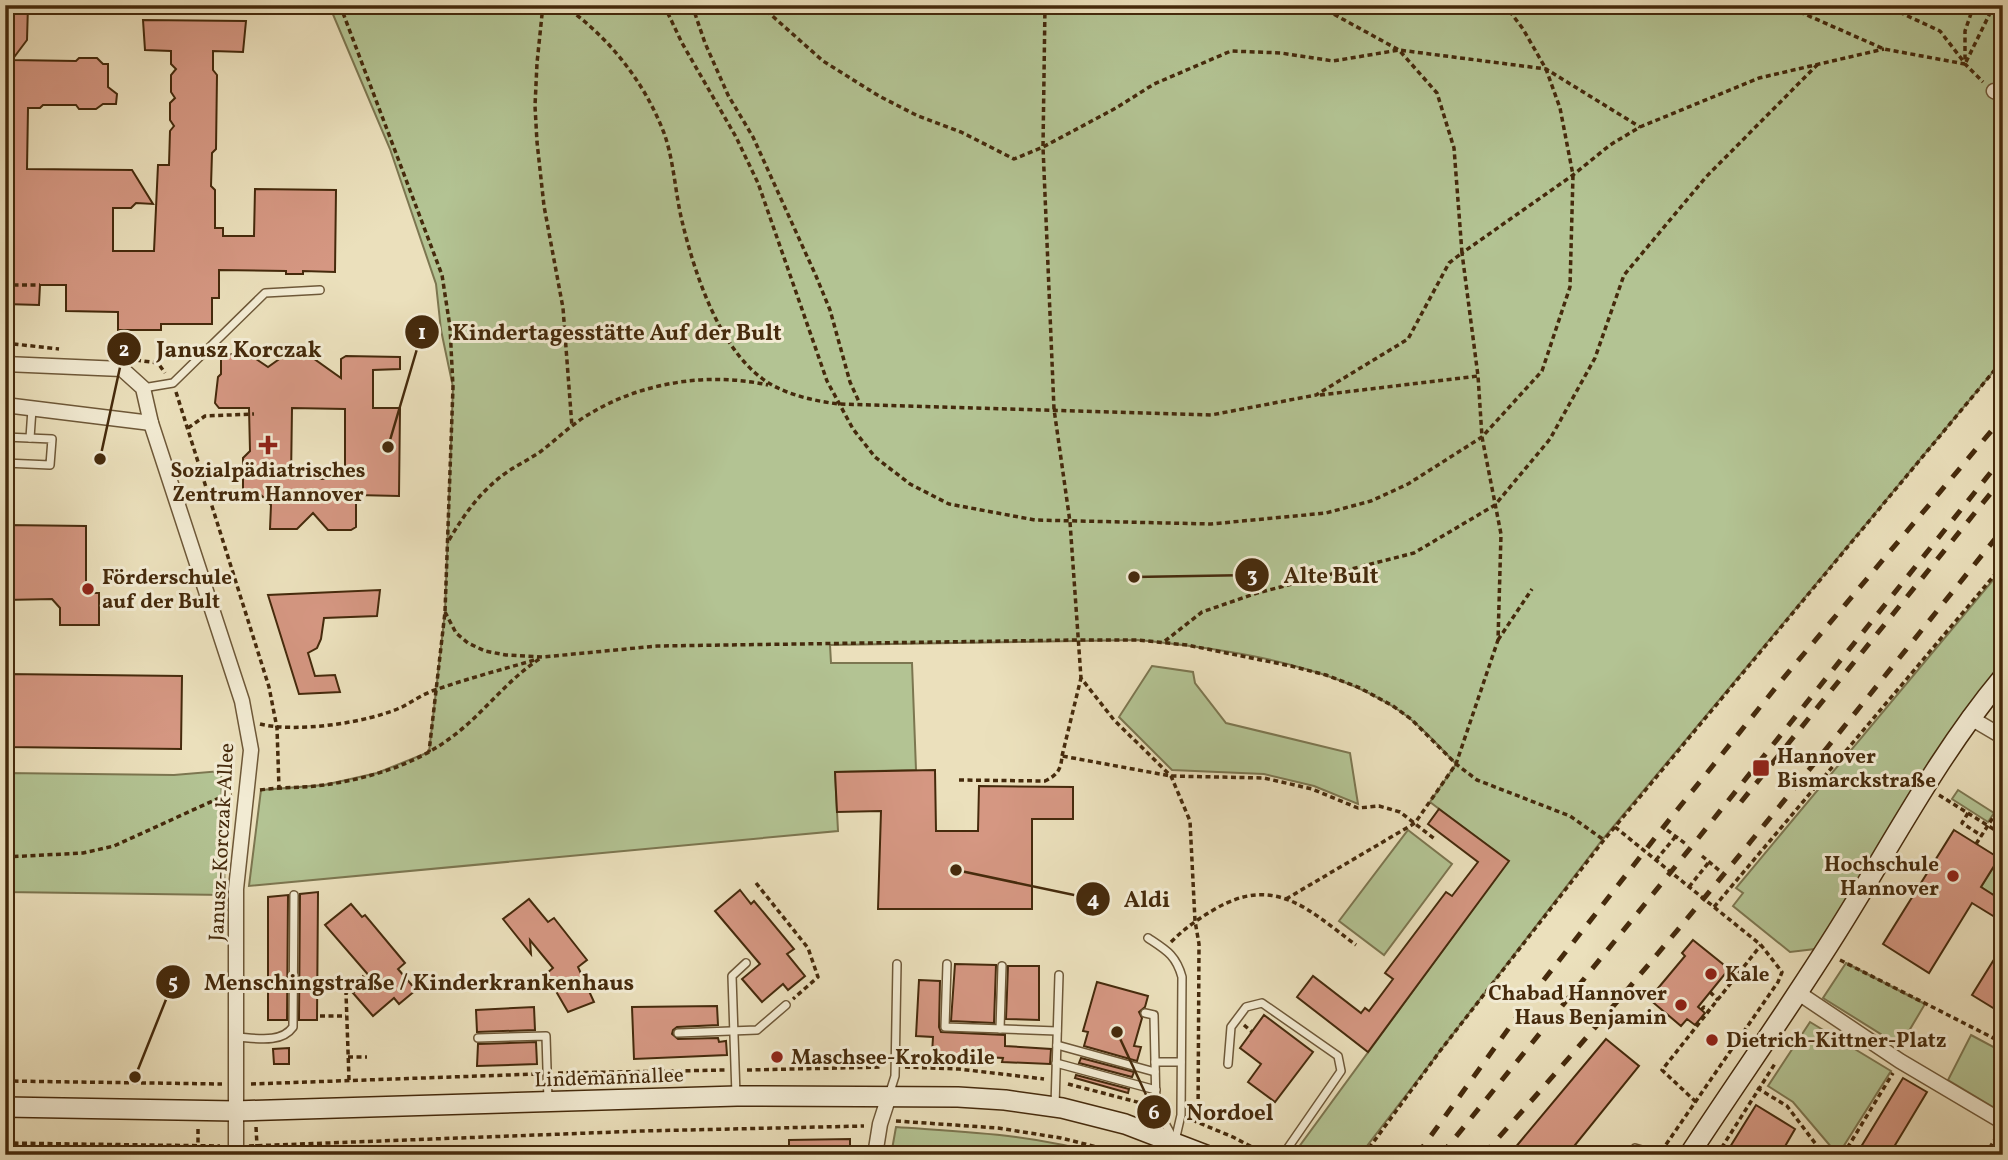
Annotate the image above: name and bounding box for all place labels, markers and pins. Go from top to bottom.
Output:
callout: Kindertagesstätte Auf der Bult [404,310,795,354]
callout: Janusz Korczak [107,327,335,371]
marker: Sozialpädiatrisches Zentrum Hannover [258,435,278,455]
place label: Sozialpädiatrisches Zentrum Hannover [171,457,365,510]
callout: Alte Bult [1235,553,1393,597]
place label: Förderschule auf der Bult [102,564,232,617]
marker: Förderschule auf der Bult [80,581,96,597]
place label: Hannover Bismarckstraße [1777,743,1936,796]
marker: Hannover Bismarckstraße [1751,758,1771,778]
place label: Hochschule Hannover [1824,851,1939,904]
marker: Hochschule Hannover [1945,868,1961,884]
callout: Aldi [1075,877,1185,921]
callout: Menschingstraße / Kinderkrankenhaus [155,960,648,1004]
place label: Kale [1725,961,1770,990]
marker: Kale [1703,966,1719,982]
place label: Chabad Hannover Haus Benjamin [1488,980,1667,1033]
marker: Chabad Hannover Haus Benjamin [1673,997,1689,1013]
place label: Dietrich-Kittner-Platz [1726,1027,1947,1056]
marker: Dietrich-Kittner-Platz [1704,1032,1720,1048]
place label: Maschsee-Krokodile [791,1044,995,1073]
marker: Maschsee-Krokodile [769,1049,785,1065]
callout: Nordoel [1137,1090,1287,1134]

